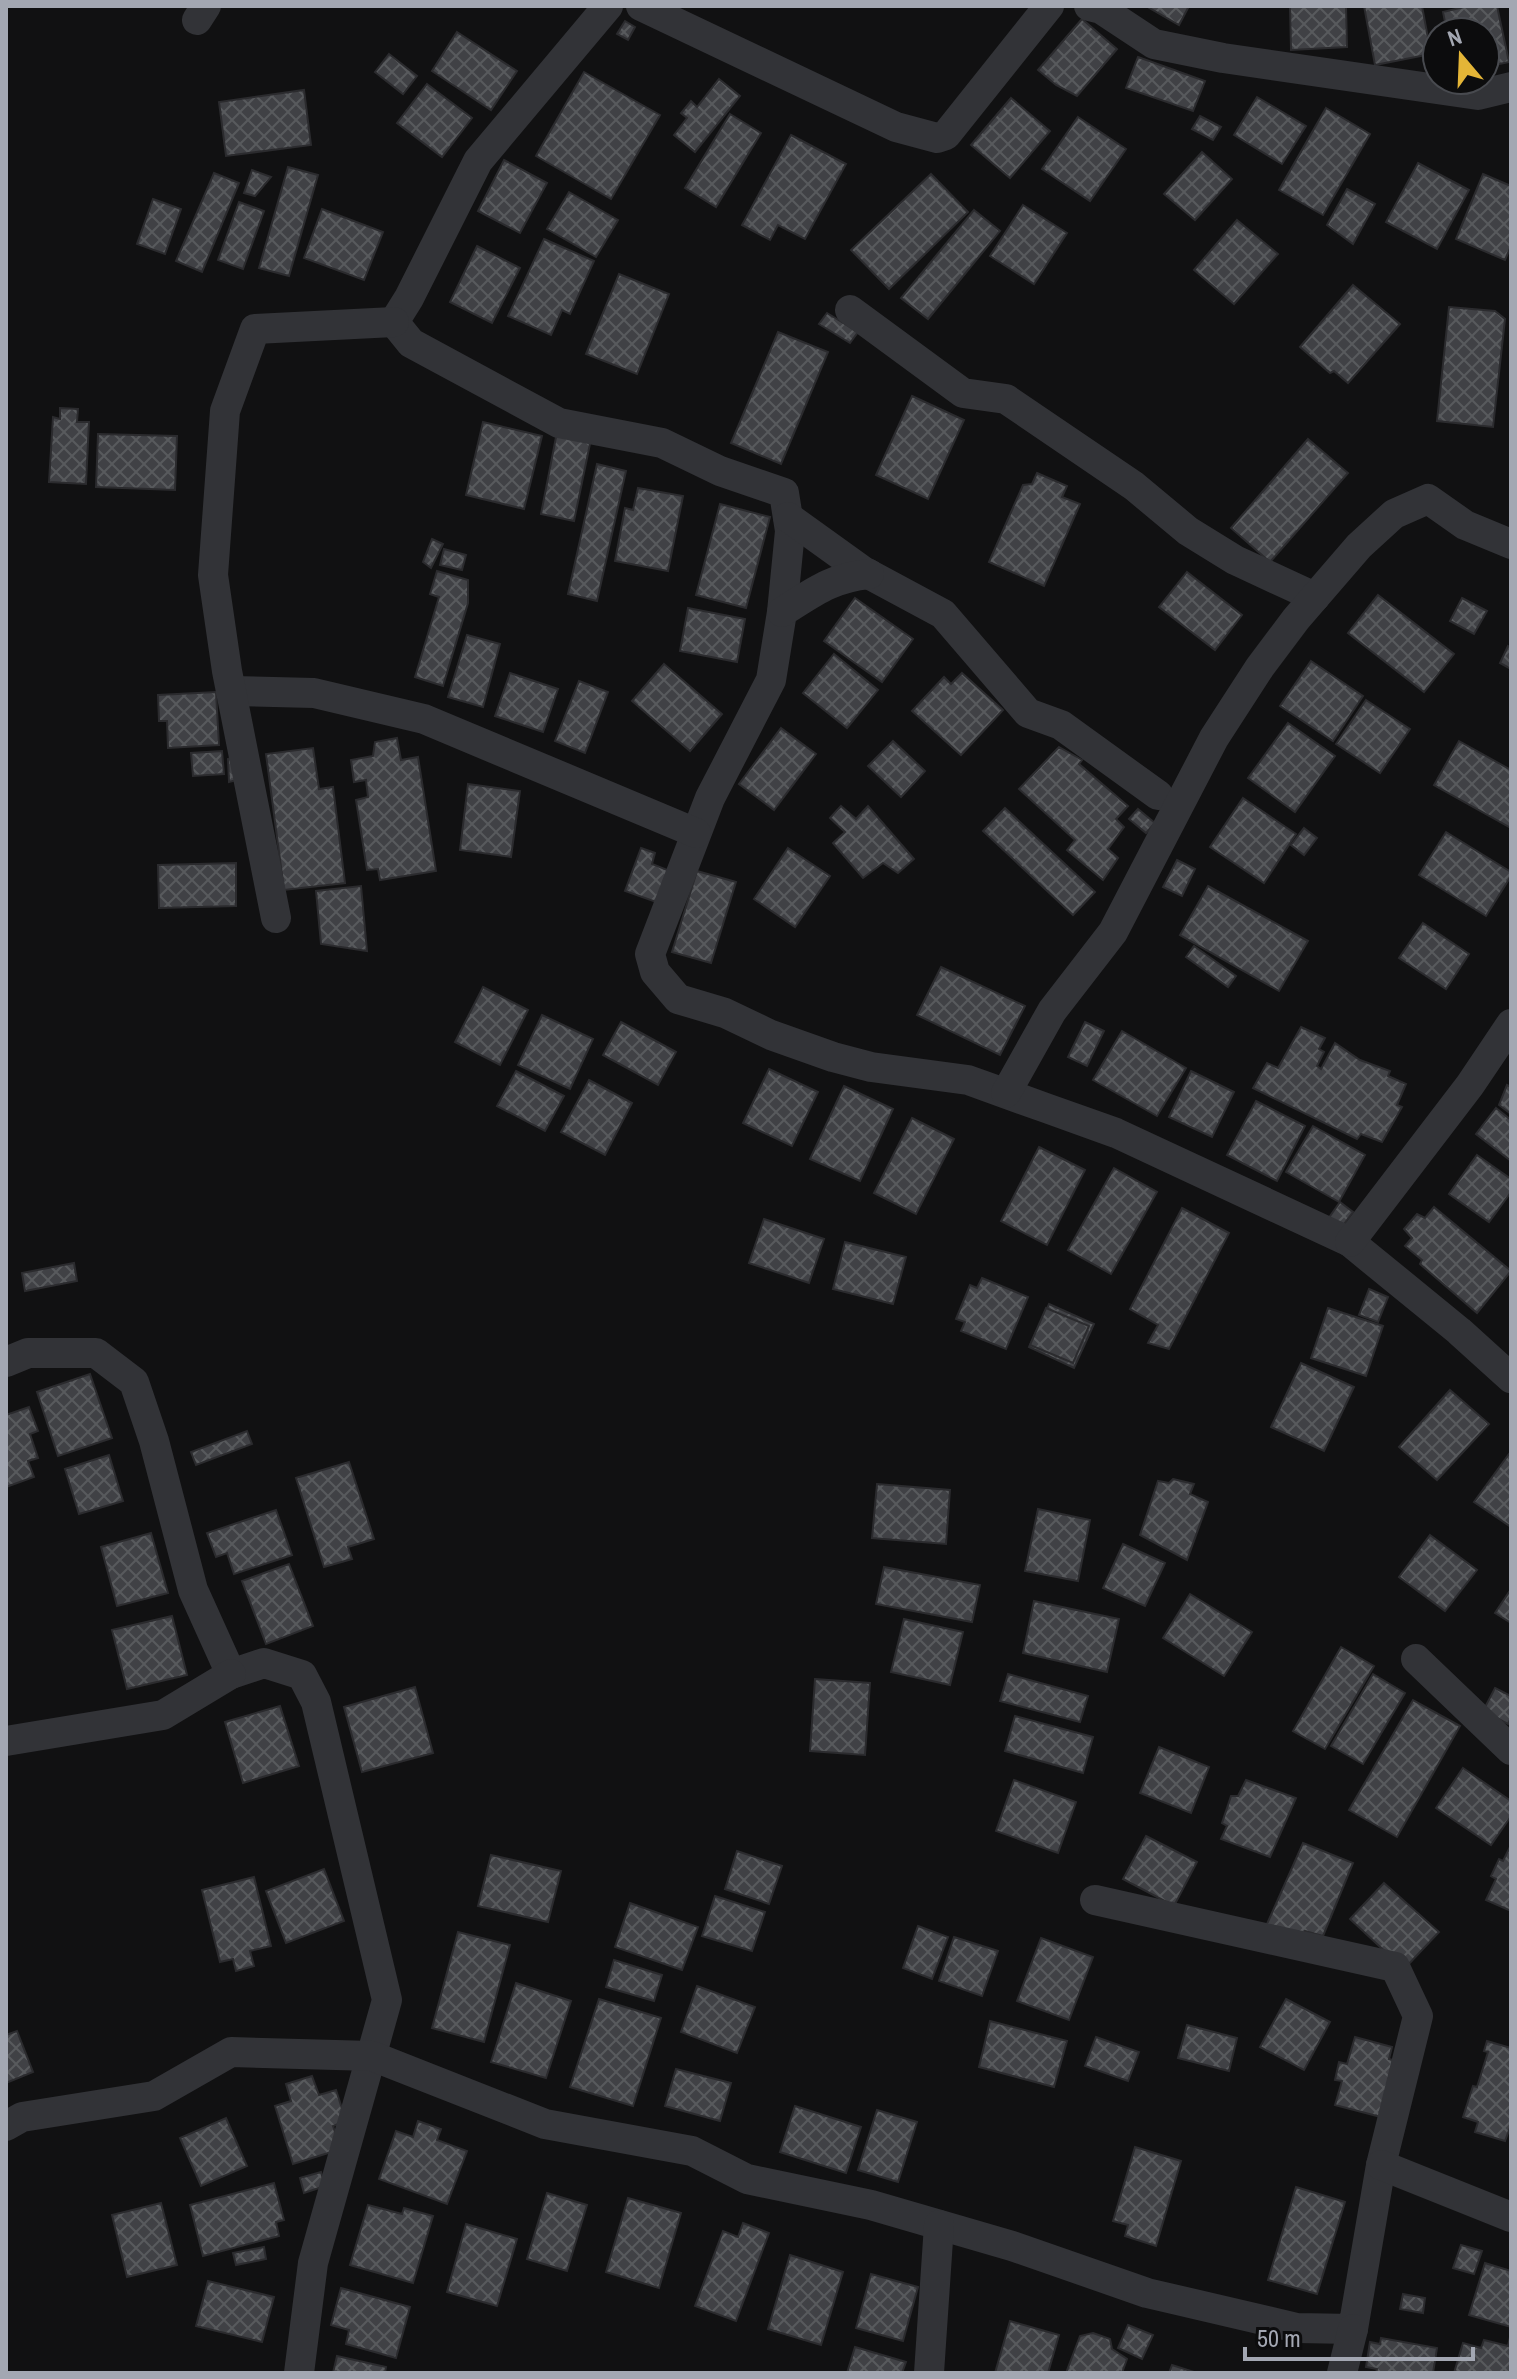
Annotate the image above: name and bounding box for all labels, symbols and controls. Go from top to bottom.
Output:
north arrow [1421,16,1501,96]
text: N [1443,21,1466,53]
scale bar [1245,2311,1473,2361]
text: 50 m [1257,2322,1301,2354]

